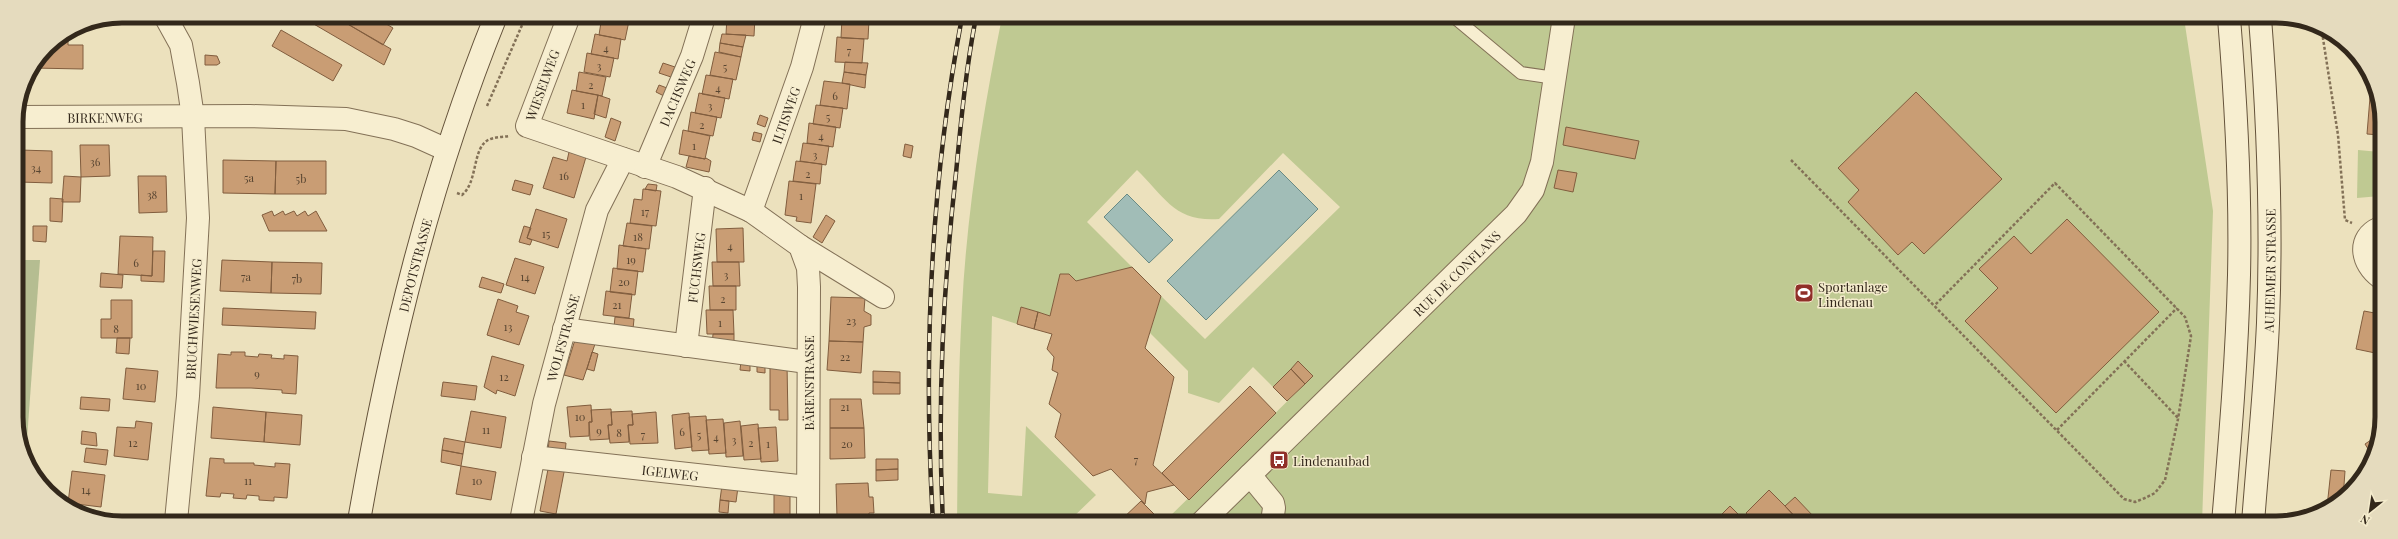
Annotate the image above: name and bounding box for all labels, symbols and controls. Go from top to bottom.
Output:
house number: 4 [603,40,609,55]
house number: 7 [847,43,852,58]
street label: WIESELWEG [521,47,563,124]
street label: DACHSWEG [655,56,698,129]
house number: 3 [597,58,602,73]
house number: 5 [723,59,728,74]
house number: 2 [588,77,594,92]
house number: 4 [715,80,721,95]
street label: ILTISWEG [767,84,803,146]
house number: 6 [832,88,838,103]
house number: 1 [581,97,585,112]
house number: 3 [708,98,713,113]
street label: BIRKENWEG [67,108,143,125]
house number: 5 [826,109,831,124]
house number: 2 [699,117,705,132]
house number: 4 [818,128,824,143]
house number: 1 [692,138,696,153]
house number: 3 [813,147,818,162]
house number: 36 [90,154,101,169]
house number: 34 [31,160,42,175]
house number: 2 [805,166,811,181]
house number: 16 [559,168,569,183]
house number: 5a [244,170,255,185]
house number: 5b [296,171,306,186]
house number: 38 [147,187,158,202]
house number: 1 [799,188,803,203]
house number: 17 [641,204,650,219]
street label: AUHEIMER STRASSE [2259,209,2278,334]
street label: DEPOTSTRASSE [394,216,435,314]
house number: 15 [542,226,551,241]
street label: RUE DE CONFLANS [1409,226,1503,319]
house number: 18 [633,229,643,244]
street label: FUCHSWEG [683,231,708,304]
house number: 4 [727,238,733,253]
house number: 19 [626,252,636,267]
house number: 6 [133,255,139,270]
street label: BRUCHWIESENWEG [181,258,205,380]
house number: 3 [724,267,729,282]
house number: 7a [241,269,251,284]
house number: 14 [520,269,530,284]
house number: 7b [292,271,302,286]
house number: 20 [618,274,630,289]
place label: Sportanlage Lindenau [1818,278,1888,310]
sports icon: Sportanlage Lindenau [1793,282,1815,304]
house number: 2 [720,291,726,306]
street label: WOLFSTRASSE [542,292,582,384]
house number: 21 [612,297,622,312]
house number: 23 [846,313,856,328]
house number: 1 [718,315,722,330]
house number: 13 [504,319,512,334]
house number: 8 [113,321,119,336]
street label: BÄRENSTRASSE [800,335,817,431]
house number: 22 [840,349,850,364]
house number: 9 [254,366,260,381]
house number: 12 [499,369,509,384]
house number: 10 [136,378,147,393]
house number: 21 [840,399,850,414]
house number: 10 [575,409,586,424]
house number: 11 [482,422,490,437]
house number: 9 [596,423,602,438]
house number: 6 [679,424,685,439]
house number: 8 [616,425,622,440]
house number: 7 [641,427,646,442]
house number: 5 [697,427,702,442]
house number: 4 [713,429,719,444]
house number: 3 [732,432,737,447]
house number: 12 [128,435,138,450]
house number: 2 [748,435,754,450]
house number: 1 [766,436,770,451]
house number: 20 [841,436,853,451]
bus stop icon: Lindenaubad [1268,449,1290,471]
house number: 7 [1134,452,1139,467]
place label: Lindenaubad [1293,452,1370,469]
street label: IGELWEG [641,460,699,483]
house number: 11 [244,473,252,488]
house number: 10 [472,473,483,488]
house number: 14 [81,482,91,497]
north arrow [2350,491,2390,531]
text: N [2358,512,2372,529]

